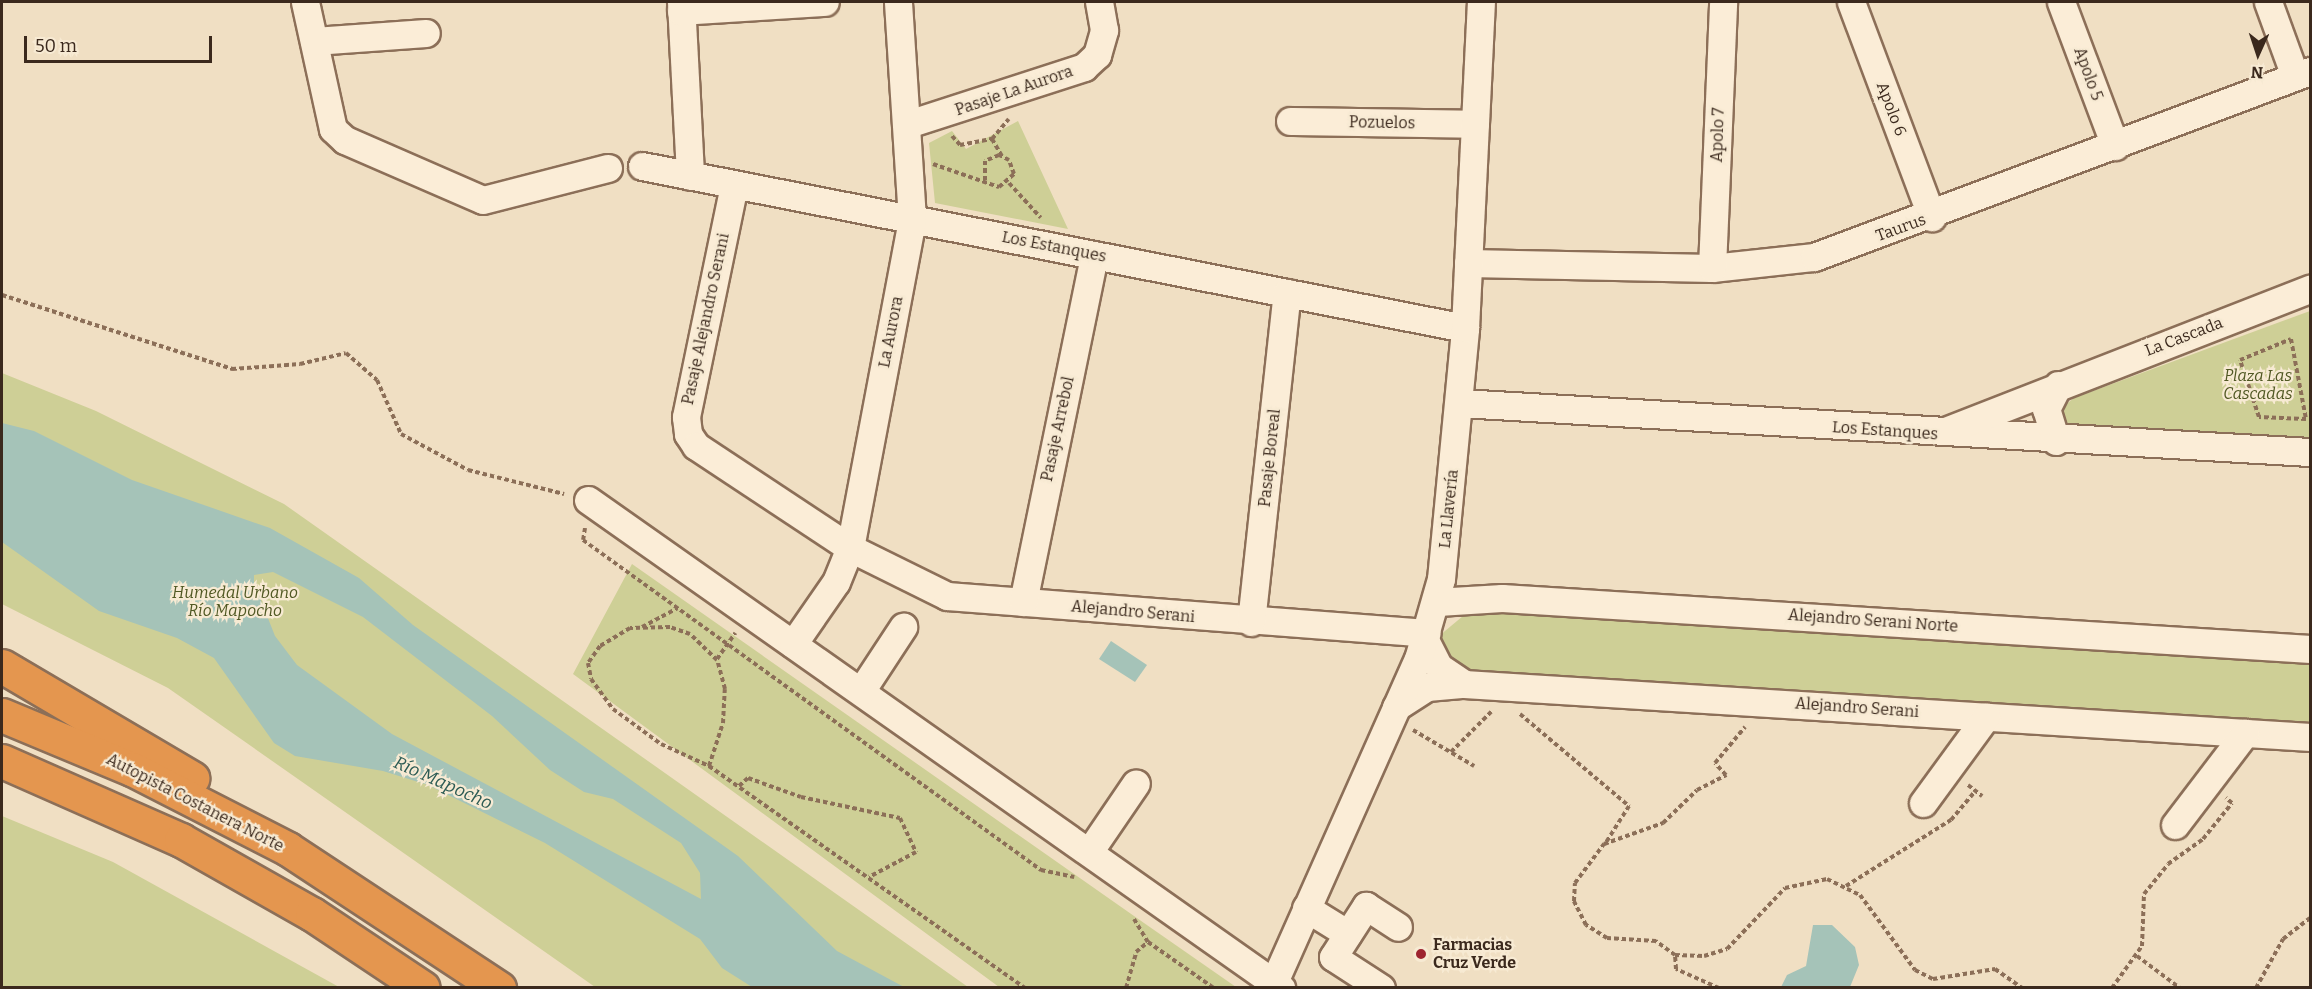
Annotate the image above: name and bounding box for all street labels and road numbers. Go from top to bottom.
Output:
street label: Apolo 5 [2070,45,2106,103]
street label: Pasaje La Aurora [953,62,1075,120]
street label: Apolo 6 [1872,79,1910,139]
street label: Apolo 7 [1707,107,1729,163]
street label: Pozuelos [1349,113,1415,133]
street label: Taurus [1873,210,1929,246]
street label: Los Estanques [1000,227,1108,267]
street label: Pasaje Alejandro Serani [678,231,734,407]
street label: La Aurora [875,295,907,369]
street label: La Cascada [2142,313,2226,361]
street label: Pasaje Arrebol [1037,375,1079,483]
street label: Pasaje Boreal [1255,408,1285,508]
street label: Los Estanques [1831,418,1939,444]
street label: La Llavería [1435,469,1463,549]
street label: Alejandro Serani [1070,597,1196,627]
street label: Alejandro Serani Norte [1787,605,1959,637]
street label: Alejandro Serani [1794,694,1920,722]
street label: Autopista Costanera Norte [103,750,287,856]

